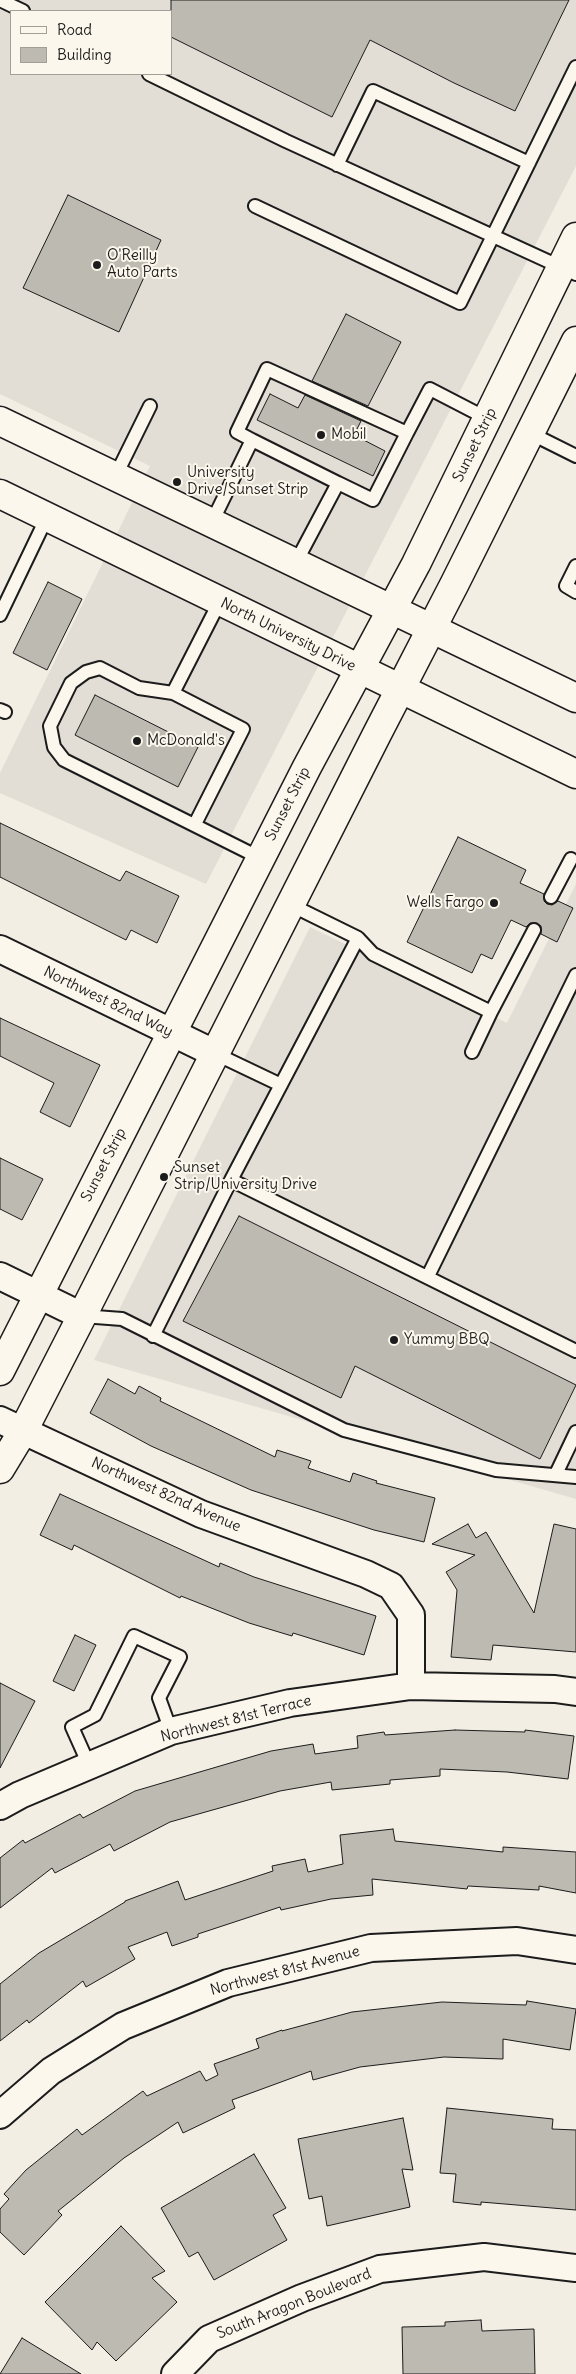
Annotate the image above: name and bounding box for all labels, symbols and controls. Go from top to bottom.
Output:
legend [10,10,172,75]
text: Road [57,20,92,39]
text: Building [57,45,112,64]
place label: O'Reilly Auto Parts [107,247,178,282]
marker: O'Reilly Auto Parts [91,259,103,271]
street label: Sunset Strip [449,405,501,485]
place label: Mobil [331,426,366,444]
marker: Mobil [315,429,327,441]
place label: University Drive/Sunset Strip [187,464,308,499]
marker: University Drive/Sunset Strip [171,476,183,488]
street label: North University Drive [217,594,359,676]
place label: McDonald's [147,732,225,750]
marker: McDonald's [131,735,143,747]
street label: Sunset Strip [262,764,314,844]
place label: Wells Fargo [407,894,484,912]
marker: Wells Fargo [488,897,500,909]
street label: Northwest 82nd Way [40,963,176,1041]
street label: Sunset Strip [78,1125,130,1205]
place label: Sunset Strip/University Drive [174,1159,317,1194]
marker: Sunset Strip/University Drive [158,1171,170,1183]
place label: Yummy BBQ [404,1331,490,1349]
marker: Yummy BBQ [388,1334,400,1346]
street label: Northwest 82nd Avenue [88,1454,244,1536]
street label: Northwest 81st Terrace [159,1692,313,1746]
street label: Northwest 81st Avenue [208,1942,362,2000]
street label: South Aragon Boulevard [214,2265,374,2343]

